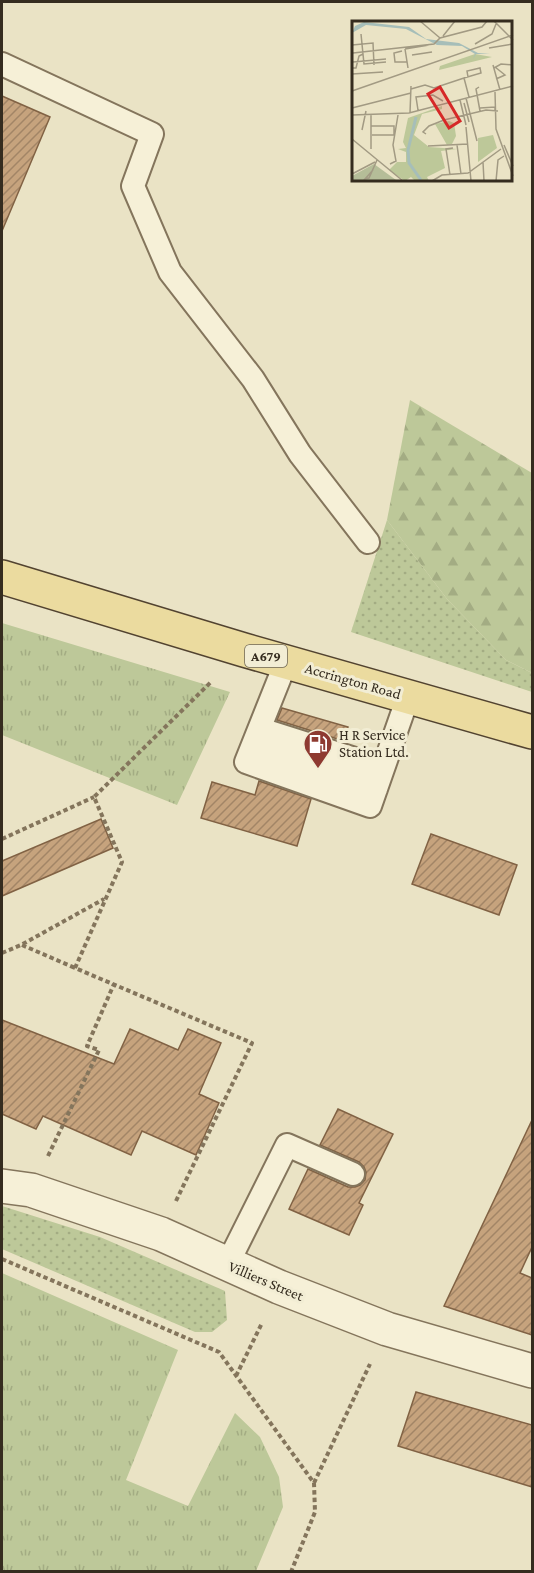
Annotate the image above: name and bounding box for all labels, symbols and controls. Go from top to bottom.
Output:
inset map [352,21,513,182]
road number: A679 [245,645,287,667]
street label: Accrington Road [303,660,403,703]
place label: H R Service Station Ltd. [339,727,409,760]
fuel station icon: H R Service Station Ltd. [302,728,334,770]
street label: Villiers Street [226,1258,307,1304]

